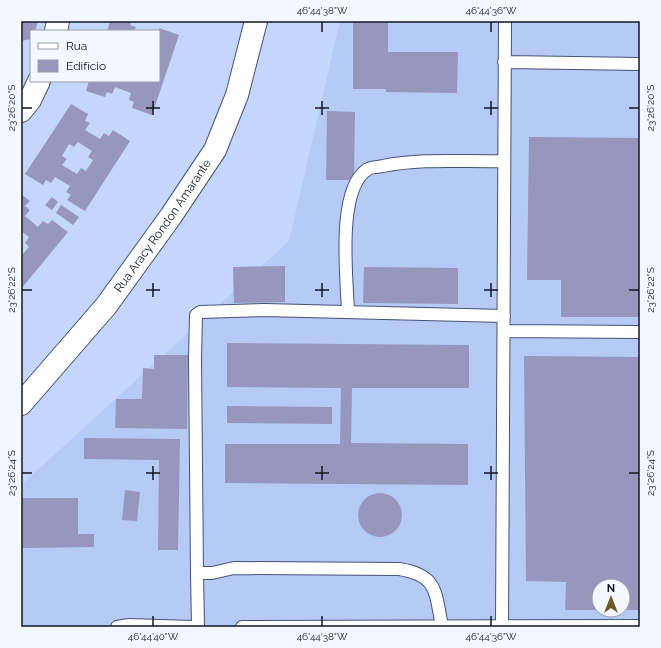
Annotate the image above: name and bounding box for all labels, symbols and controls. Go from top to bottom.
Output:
text: 46°44'38"W [297,5,348,16]
text: 46°44'36"W [466,5,517,16]
legend [30,30,160,82]
text: Rua [66,39,87,53]
text: Edifício [66,59,106,73]
text: 23°26'20"S [6,85,17,131]
text: 23°26'20"S [645,85,656,131]
street label: Rua Aracy Rondon Amarante [111,156,214,295]
text: 23°26'22"S [6,267,17,313]
text: 23°26'22"S [645,267,656,313]
text: 23°26'24"S [6,450,17,496]
text: 23°26'24"S [645,450,656,496]
north arrow [591,578,631,618]
text: N [607,582,615,595]
text: 46°44'40"W [128,631,179,642]
text: 46°44'38"W [297,631,348,642]
text: 46°44'36"W [466,631,517,642]

